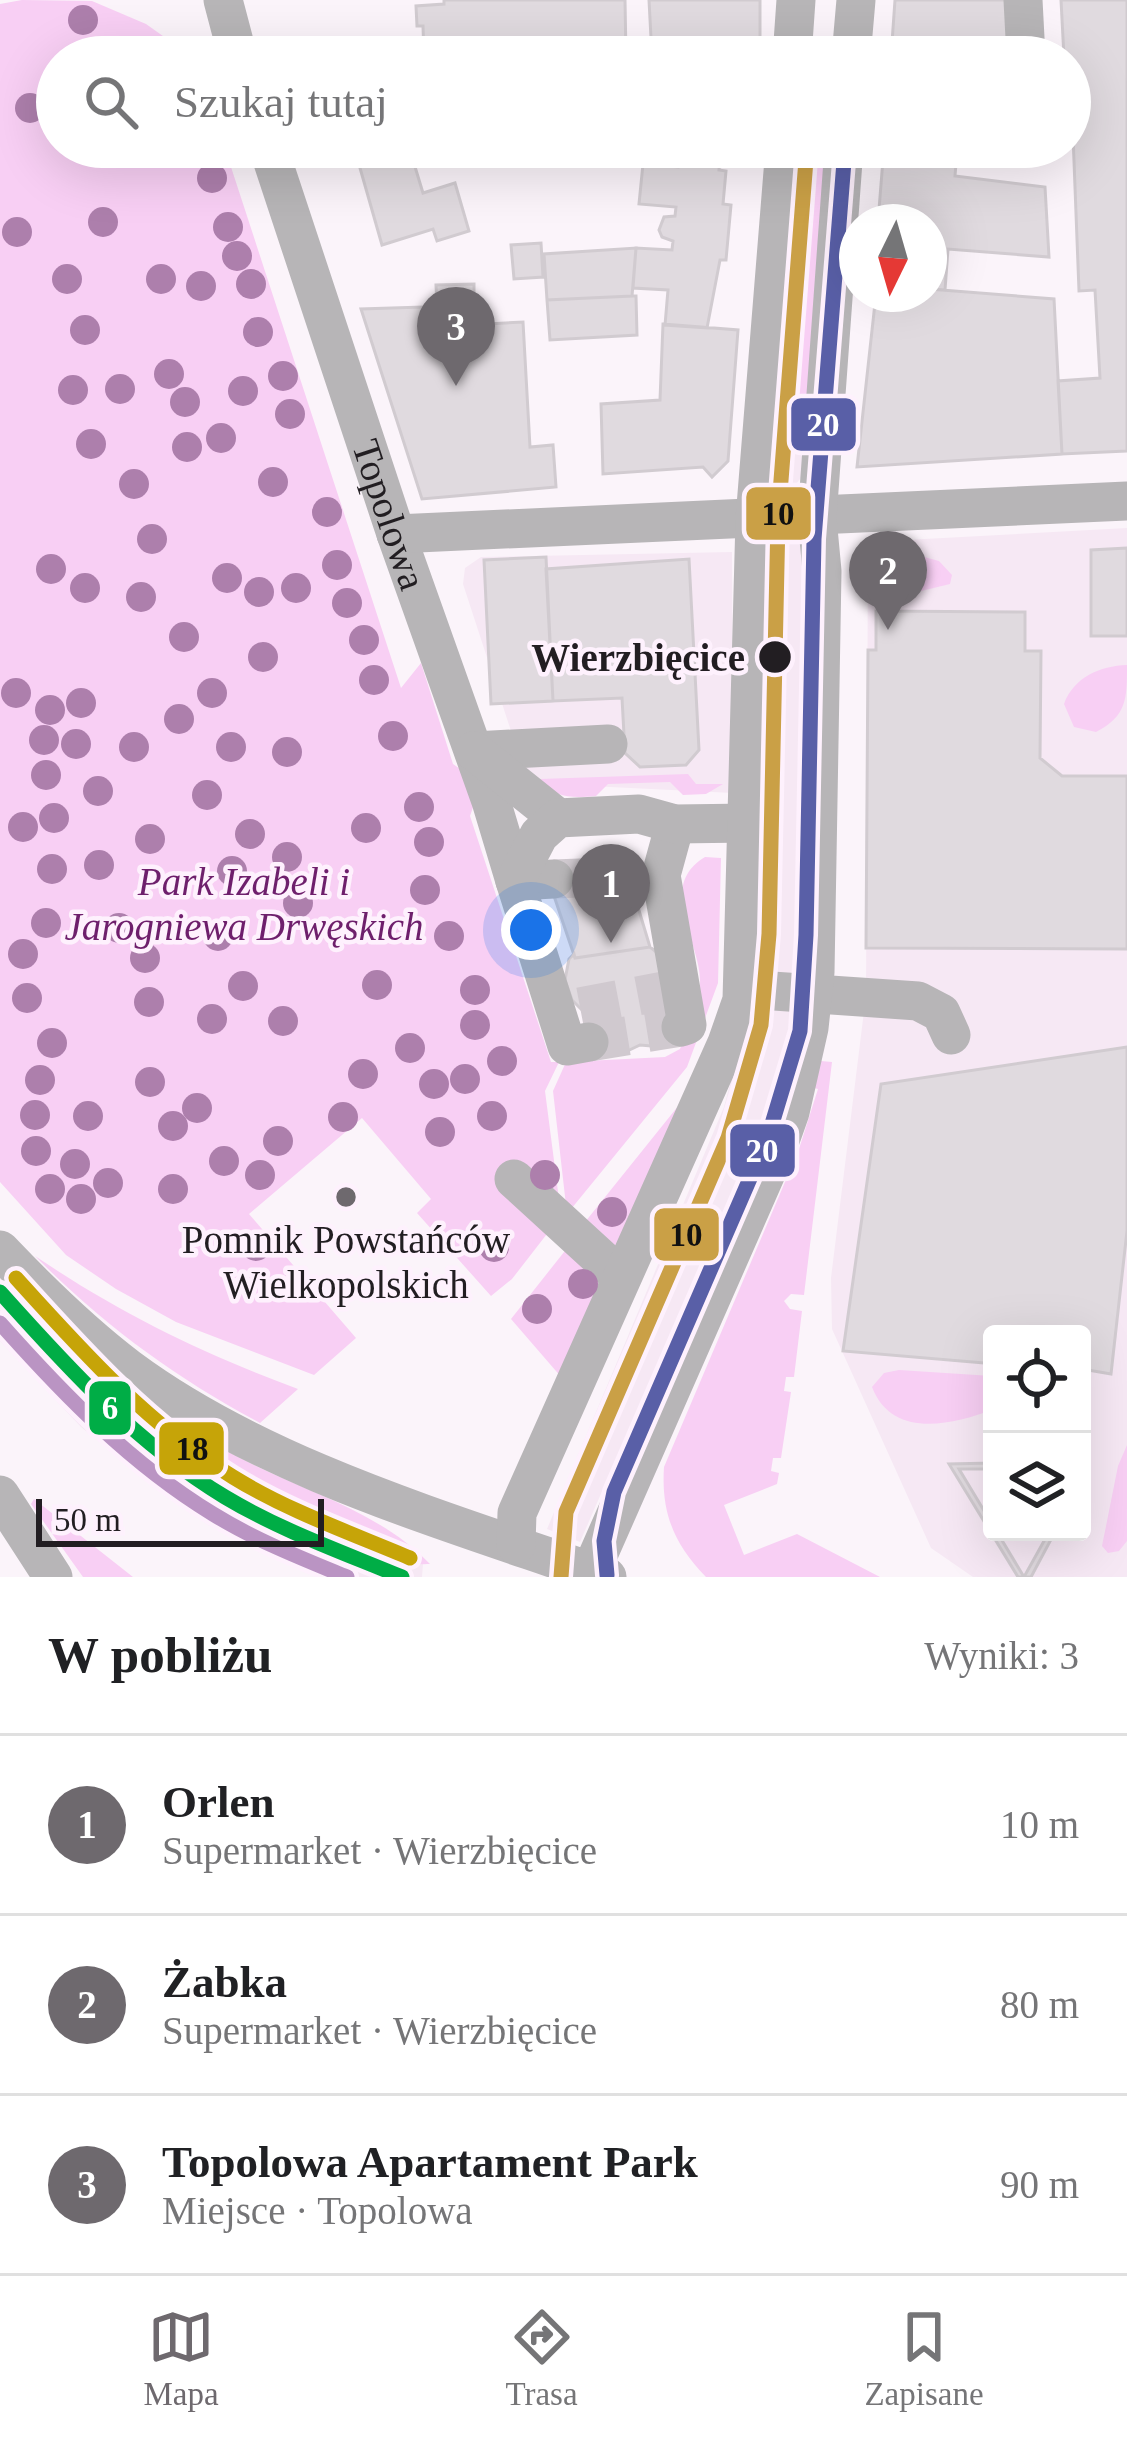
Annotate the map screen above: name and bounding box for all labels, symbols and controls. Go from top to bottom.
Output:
search box [36,36,1091,168]
icon: search [78,69,144,135]
text: Szukaj tutaj [174,77,388,127]
north arrow [839,204,947,312]
pin: 3 [417,287,495,386]
line badge: 20 [789,396,858,453]
text: 20 [807,407,840,443]
street label: Topolowa [344,434,435,595]
line badge: 10 [744,485,813,542]
text: 10 [762,496,795,532]
pin: 2 [849,531,927,630]
place label: Wierzbięcice [531,636,745,680]
marker: Wierzbięcice [756,638,794,676]
pin: 1 [572,844,650,943]
park label: Park Izabeli i Jarogniewa Drwęskich [64,860,424,949]
your location [501,900,561,960]
line badge: 20 [728,1122,797,1179]
text: 20 [746,1133,779,1169]
marker: Pomnik Powstańców Wielkopolskich [333,1184,359,1210]
line badge: 10 [652,1206,721,1263]
text: 10 [670,1217,703,1253]
place label: Pomnik Powstańców Wielkopolskich [182,1218,510,1307]
map controls [983,1325,1091,1541]
button: locate [983,1325,1091,1433]
line badge: 6 [87,1379,133,1437]
text: 6 [102,1390,118,1426]
line badge: 18 [157,1420,226,1477]
text: 18 [176,1431,209,1467]
button: layers [983,1433,1091,1541]
scale bar [36,1493,324,1546]
text: 50 m [54,1502,121,1538]
text: W pobliżu [48,1627,272,1683]
text: Wyniki: 3 [924,1634,1079,1677]
text: Orlen [162,1777,274,1827]
text: 1 [77,1803,97,1846]
text: 10 m [1000,1803,1079,1846]
text: Supermarket · Wierzbięcice [162,1829,597,1872]
text: Żabka [162,1957,287,2007]
text: 2 [77,1983,97,2026]
text: 80 m [1000,1983,1079,2026]
text: Supermarket · Wierzbięcice [162,2009,597,2052]
text: Topolowa Apartament Park [162,2137,698,2187]
text: 3 [77,2163,97,2206]
text: 90 m [1000,2163,1079,2206]
text: Miejsce · Topolowa [162,2189,473,2232]
tab: Mapa [143,2304,219,2413]
tab: Trasa [505,2304,578,2413]
tab: Zapisane [864,2304,984,2413]

